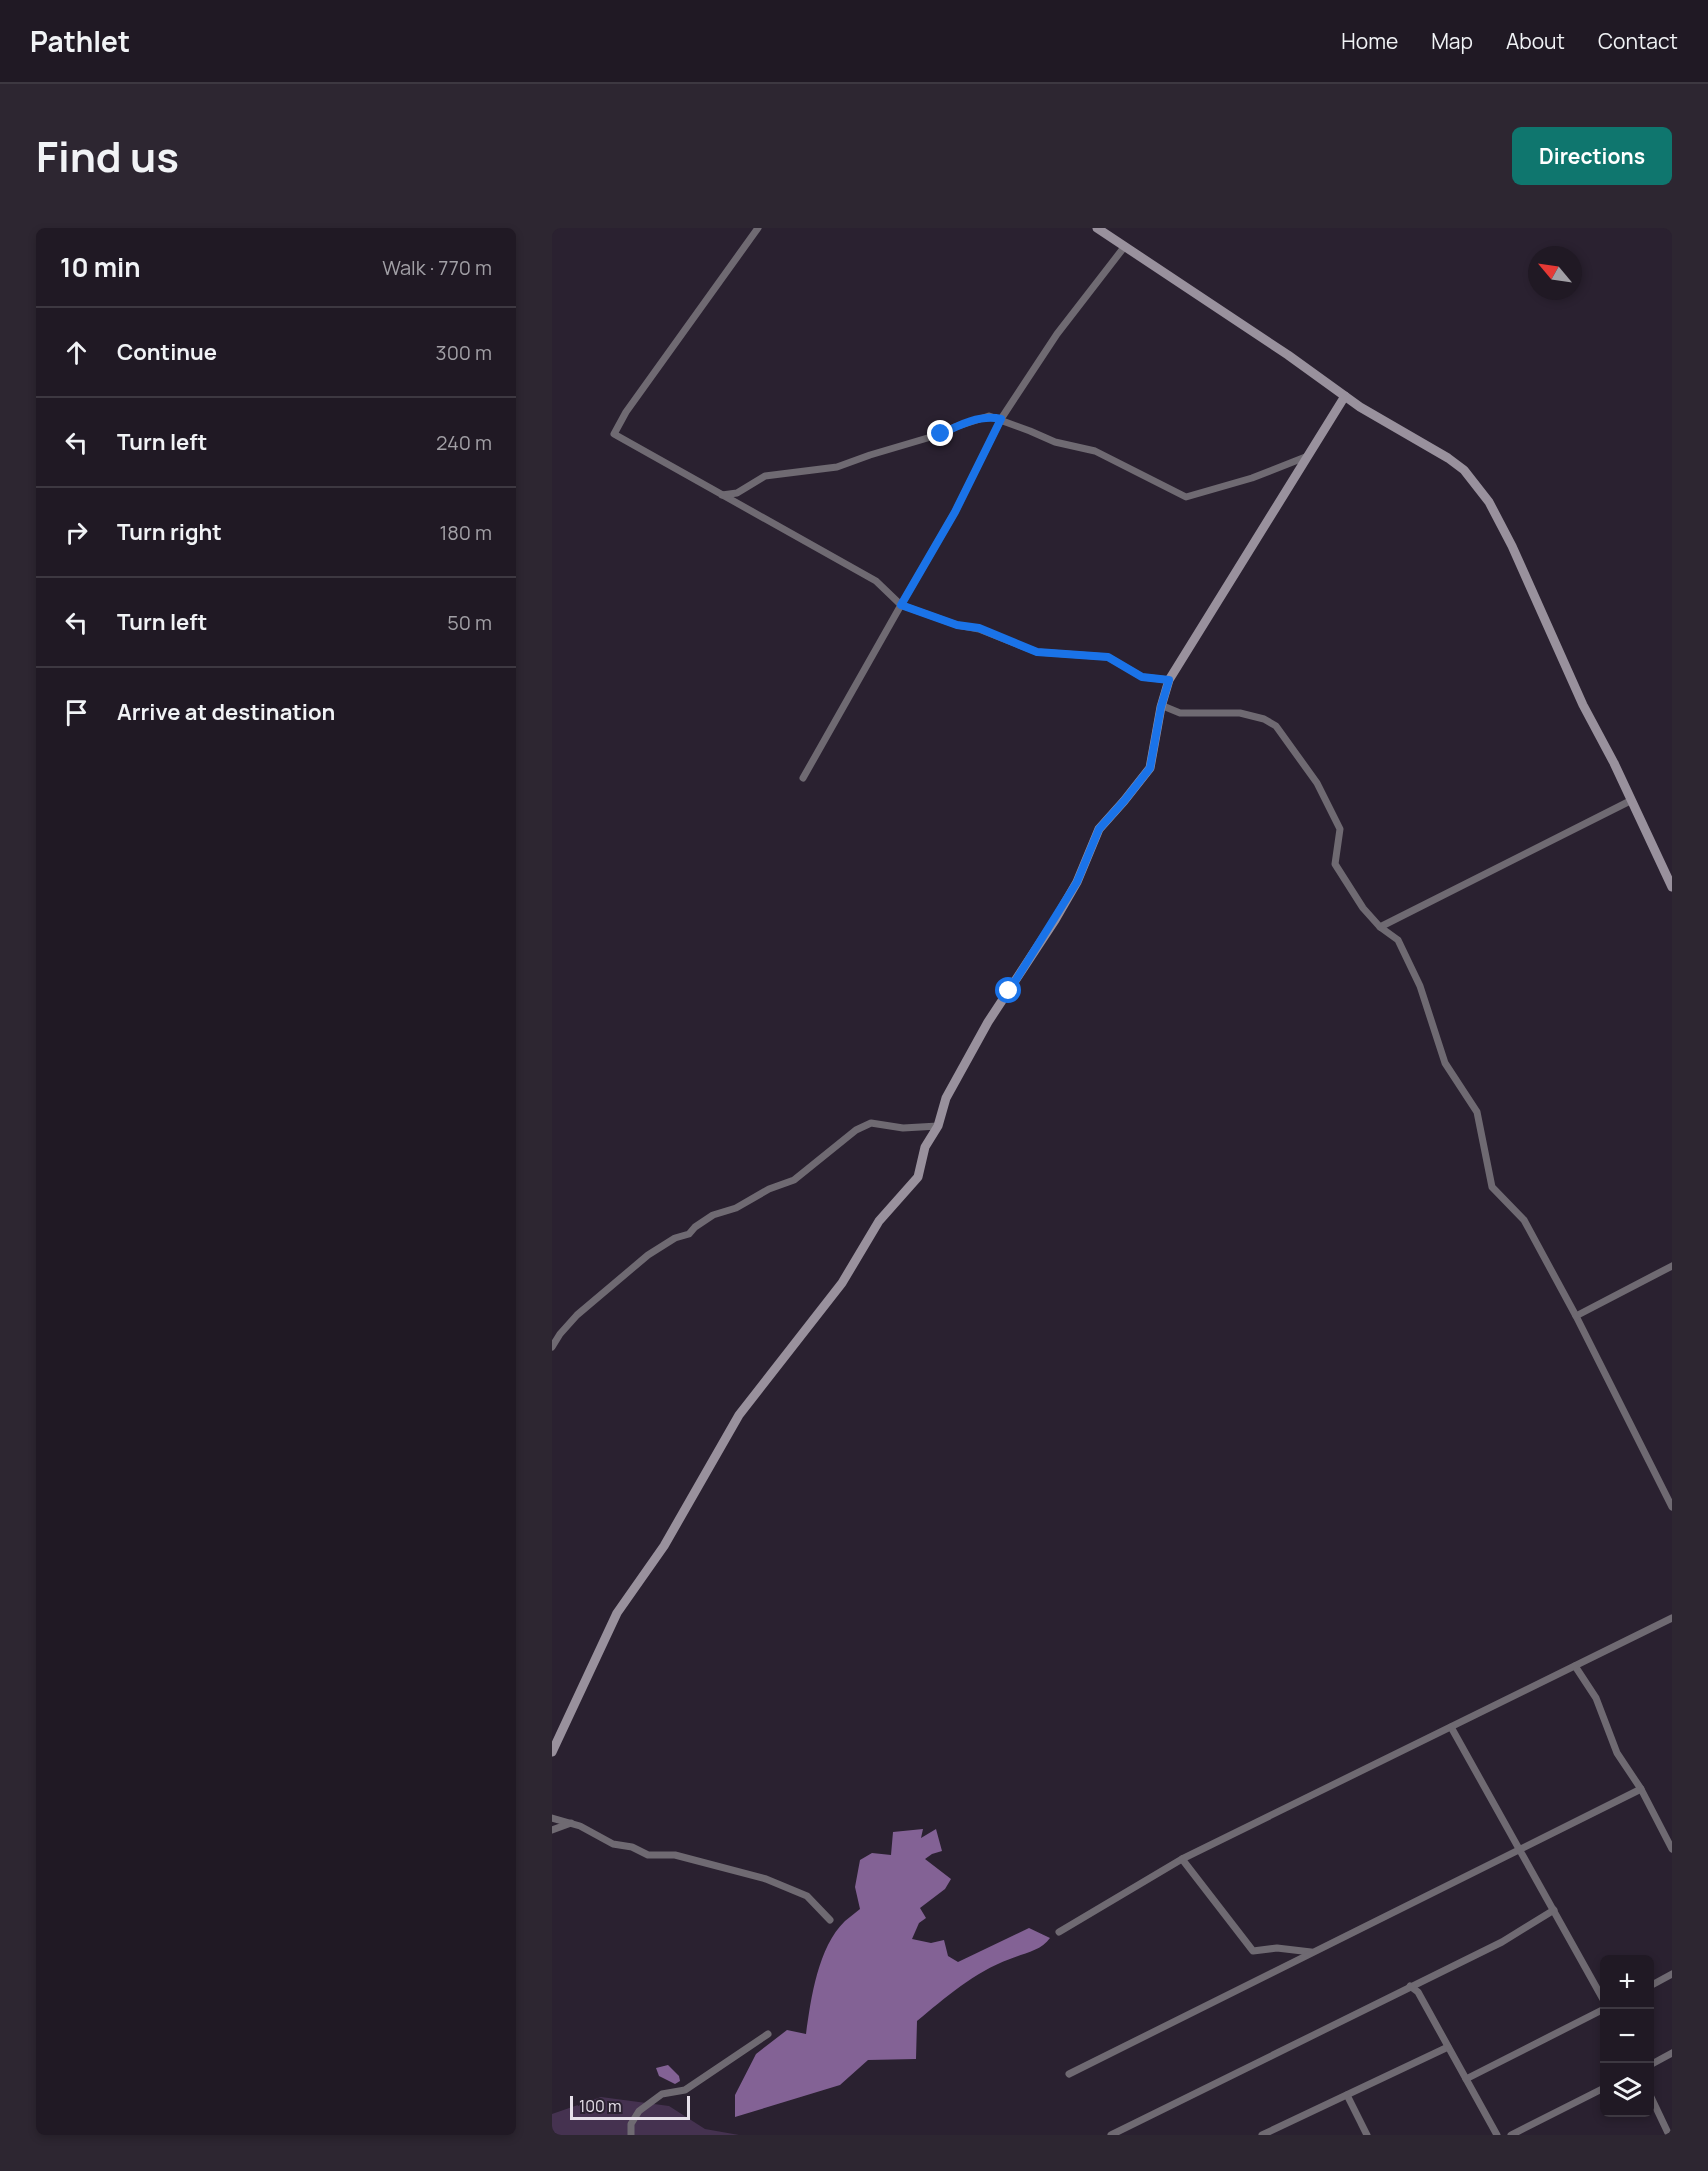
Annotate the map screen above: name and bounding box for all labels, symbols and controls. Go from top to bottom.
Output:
text: Pathlet [30,22,130,60]
text: Home [1341,27,1398,55]
text: Map [1431,27,1473,55]
text: About [1506,27,1565,55]
text: Contact [1598,27,1678,55]
text: Find us [36,127,179,185]
button: Directions [1512,127,1672,185]
north arrow [1528,246,1582,300]
text: 10 min [60,249,141,285]
text: Walk · 770 m [382,254,492,281]
icon: ahead [60,336,93,369]
text: Continue [117,337,217,367]
text: 300 m [436,339,492,366]
route end [927,420,953,446]
icon: left [60,426,93,459]
text: Turn left [117,427,207,457]
text: 240 m [436,429,492,456]
icon: right [60,516,93,549]
text: Turn right [117,517,222,547]
text: 180 m [439,519,492,546]
icon: left [60,606,93,639]
text: Turn left [117,607,207,637]
text: 50 m [447,609,492,636]
icon: arrive [60,696,93,729]
text: Arrive at destination [117,697,335,727]
route start [995,977,1021,1003]
map controls [1600,1955,1654,2117]
button: + [1600,1955,1654,2009]
button: − [1600,2009,1654,2063]
button: layers [1600,2063,1654,2117]
scale bar [570,2093,690,2120]
text: 100 m [579,2095,622,2117]

